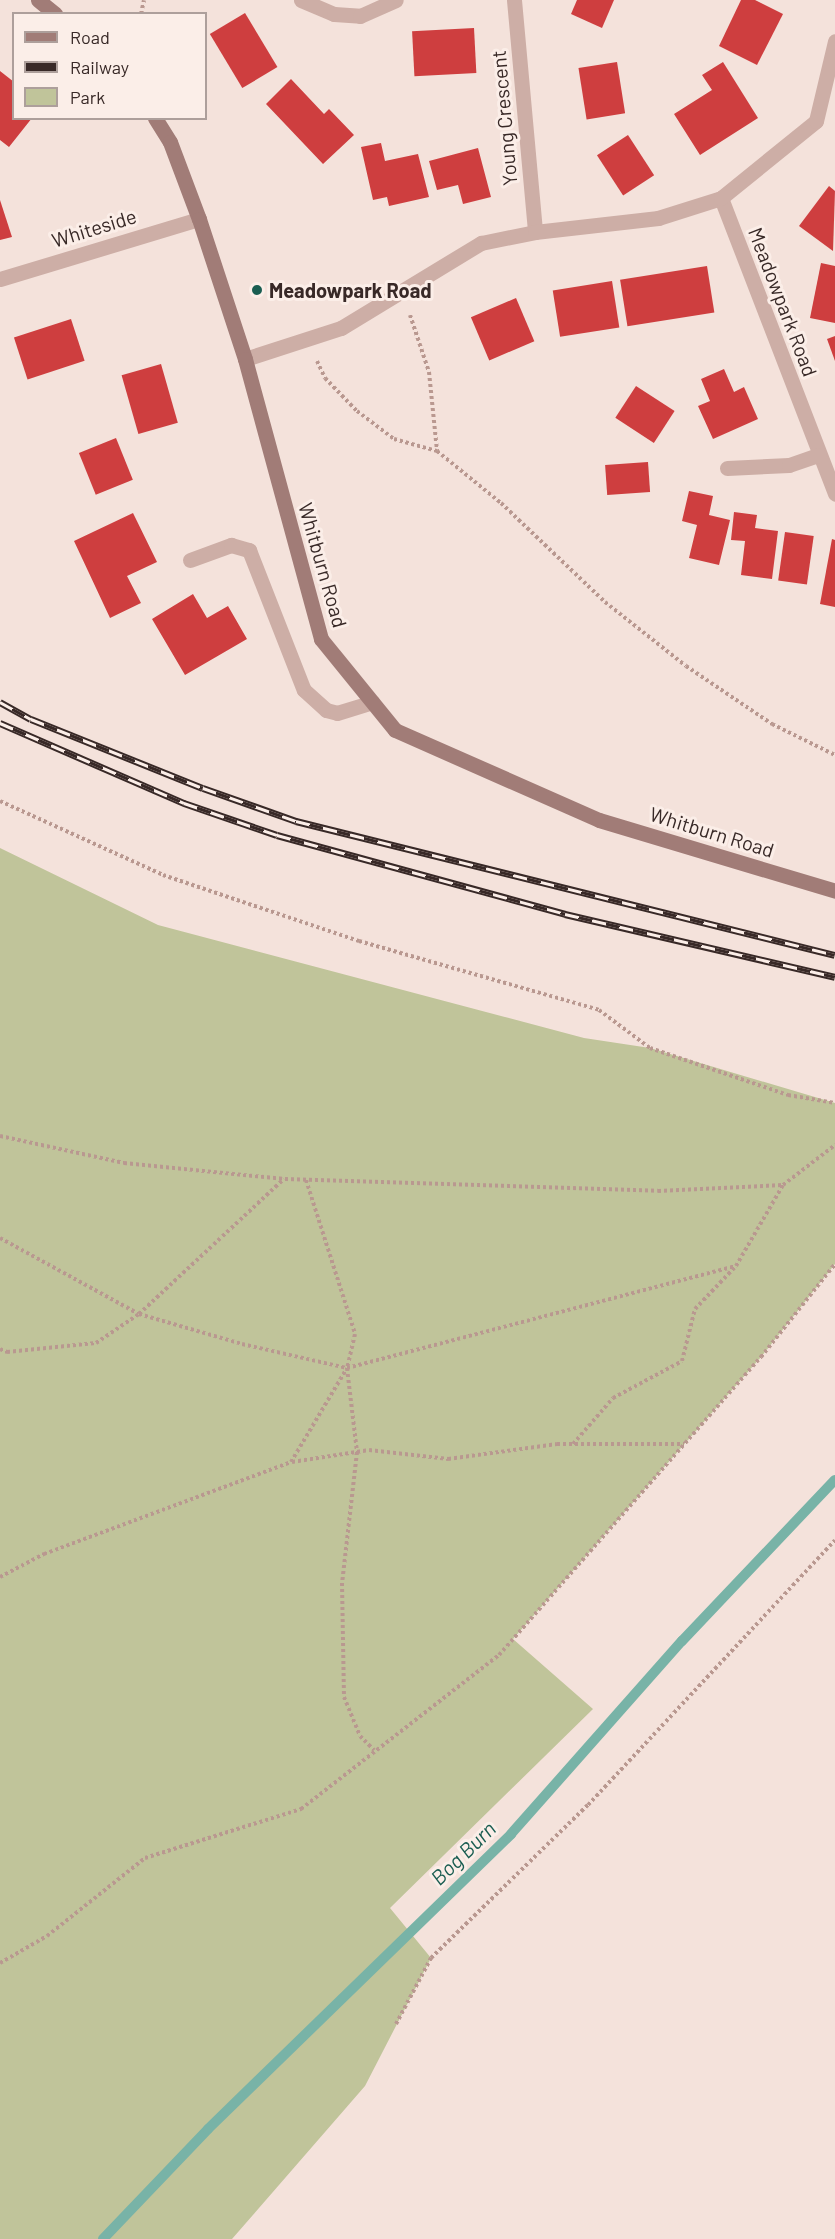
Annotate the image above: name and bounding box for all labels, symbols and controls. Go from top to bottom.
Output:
legend [12,12,207,120]
text: Road [70,26,110,48]
street label: Young Crescent [486,49,522,187]
text: Railway [70,56,129,78]
text: Park [70,86,105,108]
street label: Whiteside [49,204,139,252]
street label: Meadowpark Road [744,224,822,380]
place label: Meadowpark Road [269,278,432,302]
marker: Meadowpark Road [250,283,264,297]
street label: Whitburn Road [294,500,352,630]
street label: Whitburn Road [647,802,777,862]
water label: Bog Burn [425,1816,501,1890]

